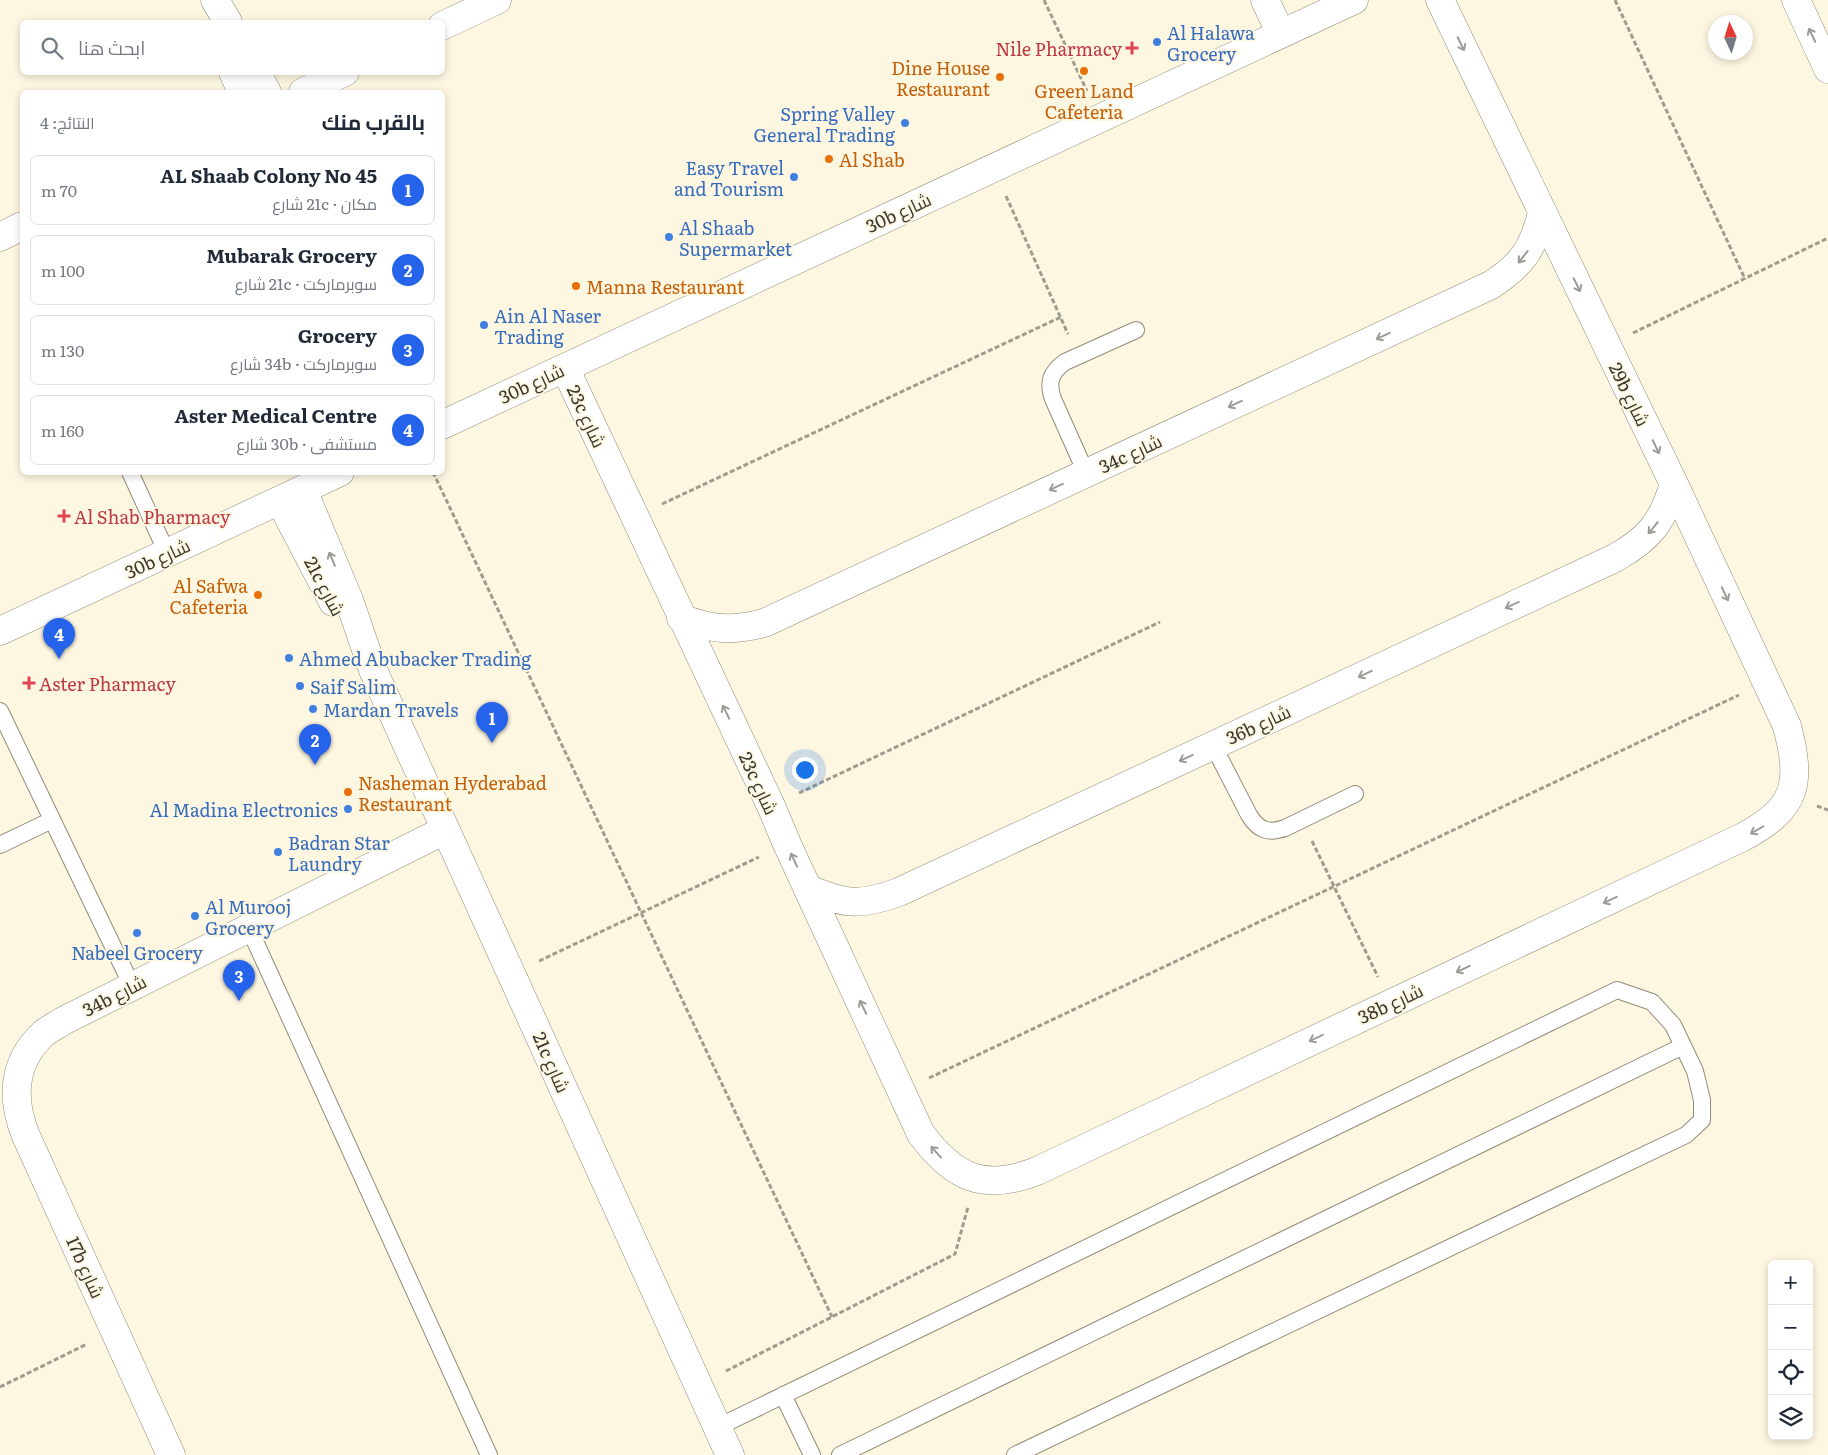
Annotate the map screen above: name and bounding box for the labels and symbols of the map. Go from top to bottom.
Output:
north arrow [1708,15,1753,60]
place label: Al Halawa Grocery [1167,19,1255,67]
one-way arrow [1807,28,1816,43]
place label: Nile Pharmacy [996,35,1123,62]
marker: Al Halawa Grocery [1151,36,1163,48]
one-way arrow [1456,36,1466,51]
marker: Nile Pharmacy [1126,42,1138,54]
place label: Dine House Restaurant [891,54,991,102]
marker: Green Land Cafeteria [1078,65,1090,77]
marker: Dine House Restaurant [994,71,1006,83]
place label: Green Land Cafeteria [1034,77,1134,125]
place label: Spring Valley General Trading [754,100,896,148]
marker: Spring Valley General Trading [899,117,911,129]
place label: Al Shab [839,146,905,173]
marker: Al Shab [823,153,835,165]
place label: Easy Travel and Tourism [674,154,784,202]
marker: Easy Travel and Tourism [788,171,800,183]
street label: 30b شارع [861,185,935,239]
place label: Al Shaab Supermarket [679,214,793,262]
marker: Al Shaab Supermarket [663,231,675,243]
one-way arrow [1518,251,1529,264]
place label: Manna Restaurant [586,273,745,300]
one-way arrow [1573,277,1582,292]
marker: Manna Restaurant [570,280,582,292]
place label: Ain Al Naser Trading [494,302,602,350]
marker: Ain Al Naser Trading [478,319,490,331]
one-way arrow [1376,331,1391,341]
street label: 30b شارع [494,356,568,410]
street label: 29b شارع [1603,358,1657,430]
street label: 23c شارع [561,380,613,452]
one-way arrow [1228,400,1243,410]
street label: 34c شارع [1094,427,1166,479]
one-way arrow [1651,439,1661,454]
one-way arrow [1049,483,1064,493]
place label: Al Shab Pharmacy [74,503,231,530]
marker: Al Shab Pharmacy [58,510,70,522]
one-way arrow [1648,521,1659,534]
street label: 30b شارع [120,531,194,585]
street label: 21c شارع [298,551,352,621]
one-way arrow [327,551,336,567]
place label: Al Safwa Cafeteria [169,572,248,620]
one-way arrow [1721,586,1730,601]
marker: Al Safwa Cafeteria [252,589,264,601]
one-way arrow [1505,601,1520,611]
pin: 4 [43,618,75,659]
place label: Ahmed Abubacker Trading [299,645,532,672]
marker: Ahmed Abubacker Trading [283,652,295,664]
place label: Aster Pharmacy [39,670,176,697]
one-way arrow [1358,670,1373,680]
place label: Saif Salim [310,673,397,700]
marker: Aster Pharmacy [23,677,35,689]
marker: Saif Salim [294,680,306,692]
place label: Mardan Travels [323,696,458,723]
street label: 36b شارع [1221,697,1295,751]
pin: 1 [476,702,508,743]
marker: Mardan Travels [307,703,319,715]
one-way arrow [721,705,731,720]
pin: 2 [299,724,331,765]
street label: 23c شارع [733,747,785,819]
one-way arrow [1179,753,1194,763]
your location [792,757,818,783]
place label: Nasheman Hyderabad Restaurant [358,769,547,817]
marker: Nasheman Hyderabad Restaurant [342,786,354,798]
place label: Al Madina Electronics [149,796,338,823]
marker: Al Madina Electronics [342,803,354,815]
one-way arrow [1750,825,1764,835]
place label: Badran Star Laundry [288,829,390,877]
marker: Badran Star Laundry [272,846,284,858]
one-way arrow [789,853,798,868]
place label: Al Murooj Grocery [205,893,291,941]
one-way arrow [1603,895,1618,905]
marker: Al Murooj Grocery [189,910,201,922]
marker: Nabeel Grocery [131,927,143,939]
place label: Nabeel Grocery [71,939,203,966]
pin: 3 [223,960,255,1001]
one-way arrow [1456,964,1471,974]
street label: 34b شارع [77,967,151,1023]
street label: 38b شارع [1353,976,1427,1030]
one-way arrow [857,1000,867,1015]
street label: 21c شارع [527,1027,577,1097]
one-way arrow [1309,1034,1324,1043]
one-way arrow [930,1145,941,1158]
street label: 17b شارع [60,1232,112,1302]

